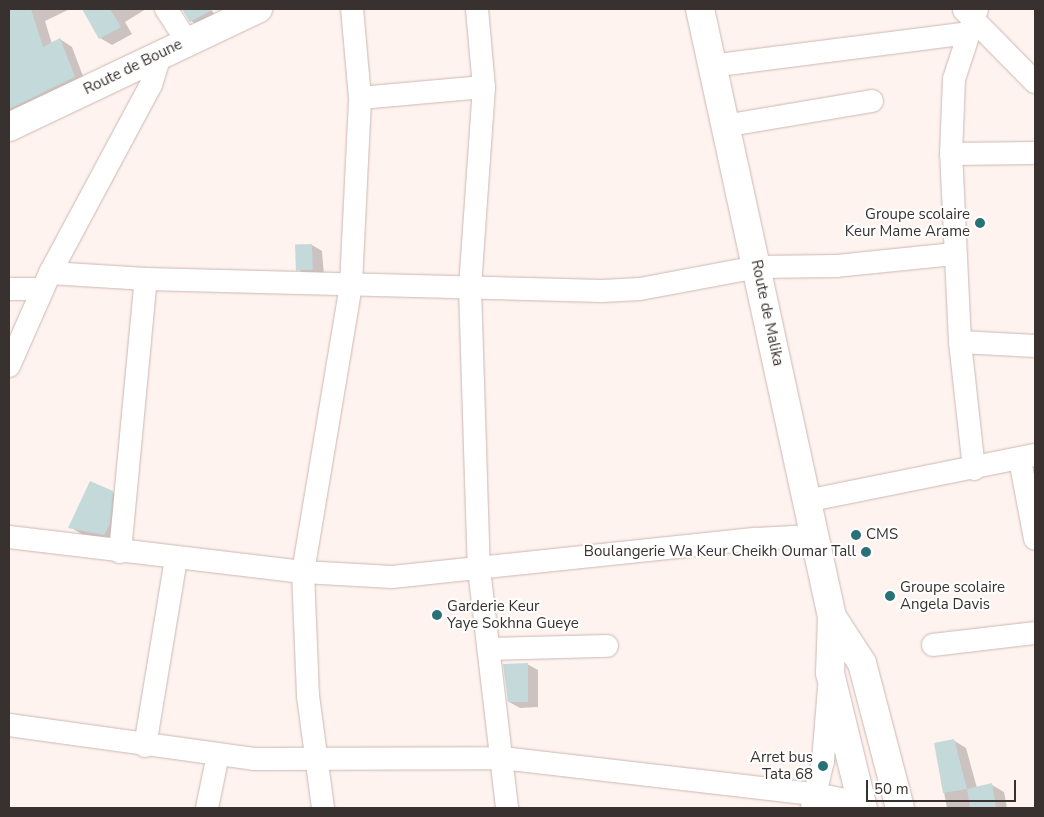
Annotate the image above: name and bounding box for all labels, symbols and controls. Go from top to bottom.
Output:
street label: Route de Boune [81,35,185,99]
place label: Groupe scolaire Keur Mame Arame [845,205,970,240]
marker: Groupe scolaire Keur Mame Arame [974,217,986,229]
street label: Route de Malika [747,258,787,368]
place label: CMS [866,526,898,544]
marker: CMS [850,529,862,541]
place label: Boulangerie Wa Keur Cheikh Oumar Tall [584,543,856,561]
marker: Boulangerie Wa Keur Cheikh Oumar Tall [860,546,872,558]
place label: Groupe scolaire Angela Davis [900,578,1005,613]
marker: Groupe scolaire Angela Davis [884,590,896,602]
place label: Garderie Keur Yaye Sokhna Gueye [447,597,579,632]
marker: Garderie Keur Yaye Sokhna Gueye [431,609,443,621]
place label: Arret bus Tata 68 [750,748,813,783]
marker: Arret bus Tata 68 [817,760,829,772]
scale bar [869,770,1019,802]
text: 50 m [874,779,909,799]

